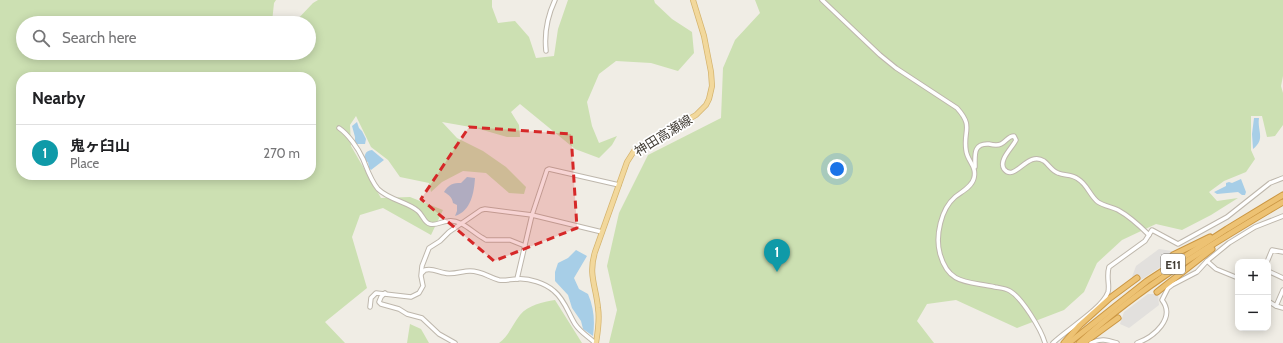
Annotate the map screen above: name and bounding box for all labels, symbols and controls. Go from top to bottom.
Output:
search box [16,16,316,60]
icon: search [30,27,52,49]
text: Search here [62,29,137,47]
text: Nearby [32,88,85,108]
street label: 神田高瀬線 [631,111,695,159]
text: 鬼ヶ臼山 [70,137,130,155]
text: 1 [43,145,47,161]
text: 270 m [263,145,300,161]
text: Place [70,155,99,171]
your location [827,159,847,179]
pin: 1 [764,239,790,272]
road number: E11 [1161,254,1185,274]
map controls [1235,259,1271,331]
button: + [1235,259,1271,295]
button: − [1235,295,1271,331]

